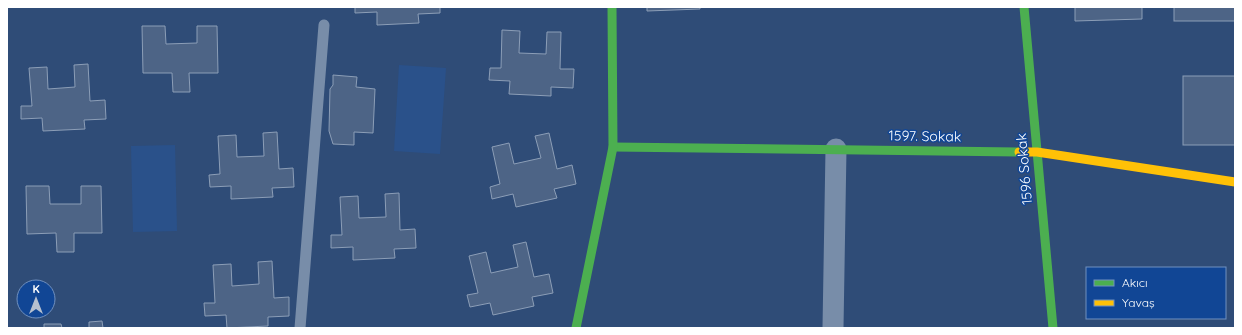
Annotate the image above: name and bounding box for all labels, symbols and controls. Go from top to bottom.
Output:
street label: 1597. Sokak [889,126,961,146]
street label: 1596 Sokak [1012,132,1036,206]
legend [1086,267,1226,319]
text: Akıcı [1122,275,1148,290]
north arrow [16,279,56,319]
text: K [32,282,40,296]
text: Yavaş [1122,295,1155,310]

